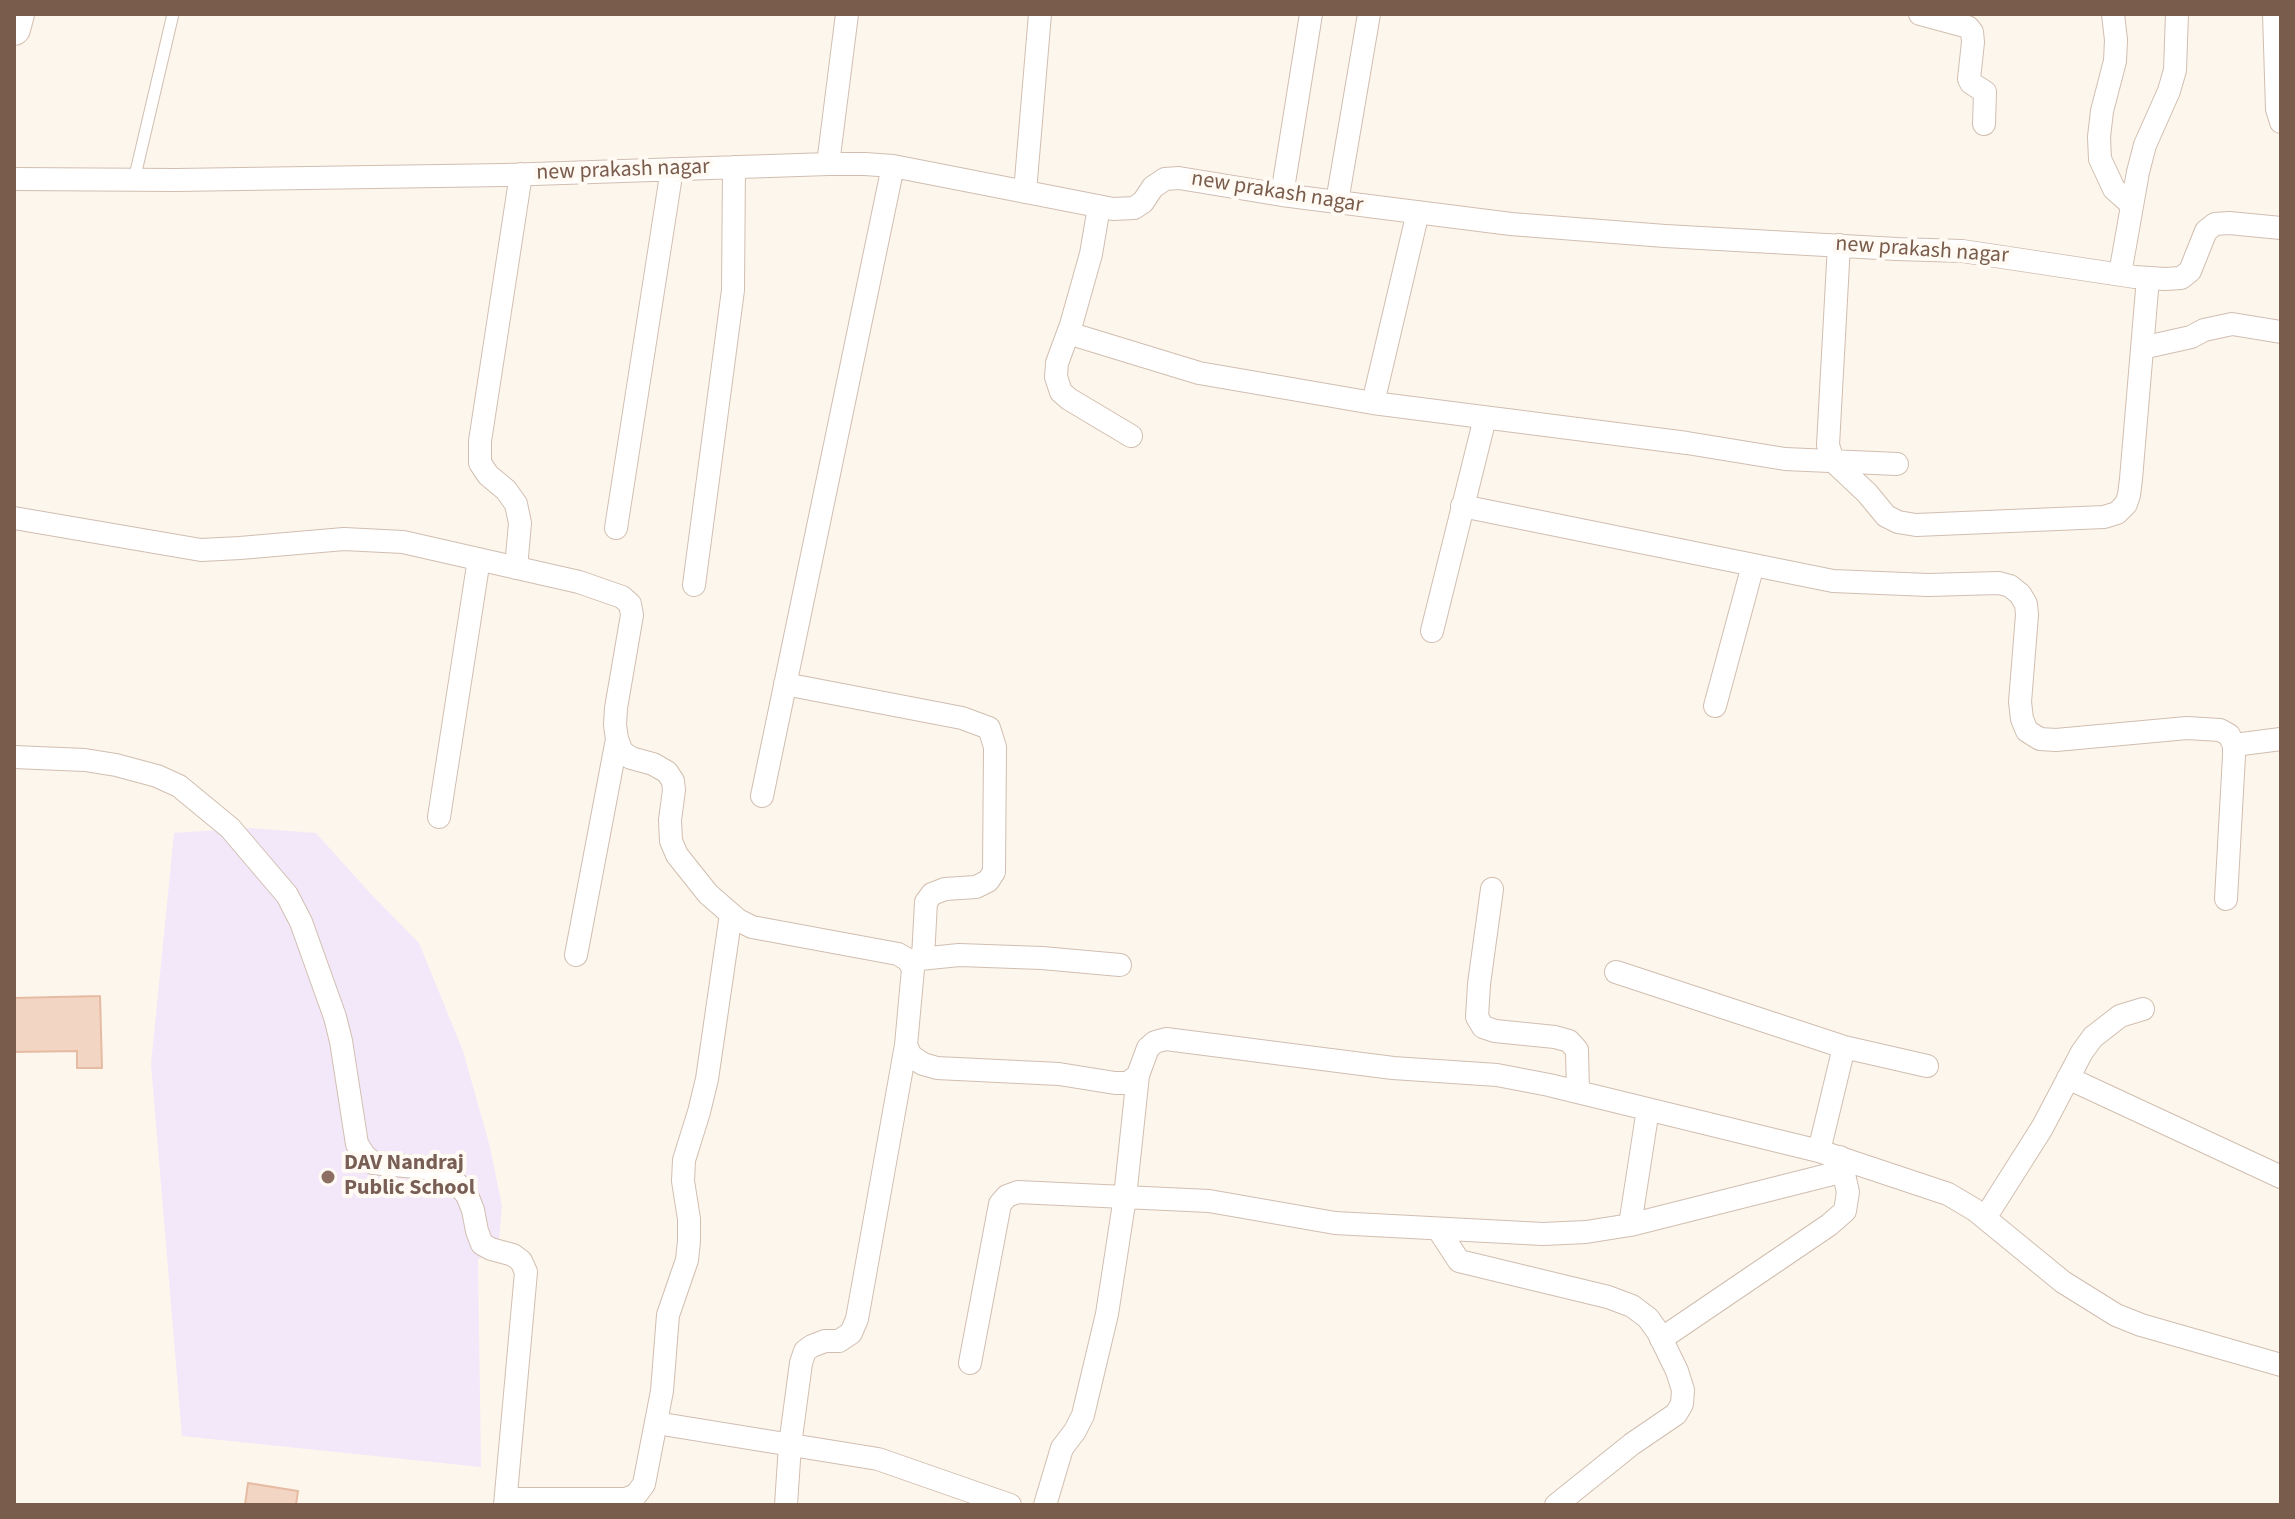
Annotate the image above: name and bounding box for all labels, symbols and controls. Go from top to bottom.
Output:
street label: new prakash nagar [536,155,710,187]
street label: new prakash nagar [1189,166,1365,220]
street label: new prakash nagar [1834,232,2010,270]
place label: DAV Nandraj Public School [344,1151,475,1202]
marker: DAV Nandraj Public School [319,1168,337,1186]

